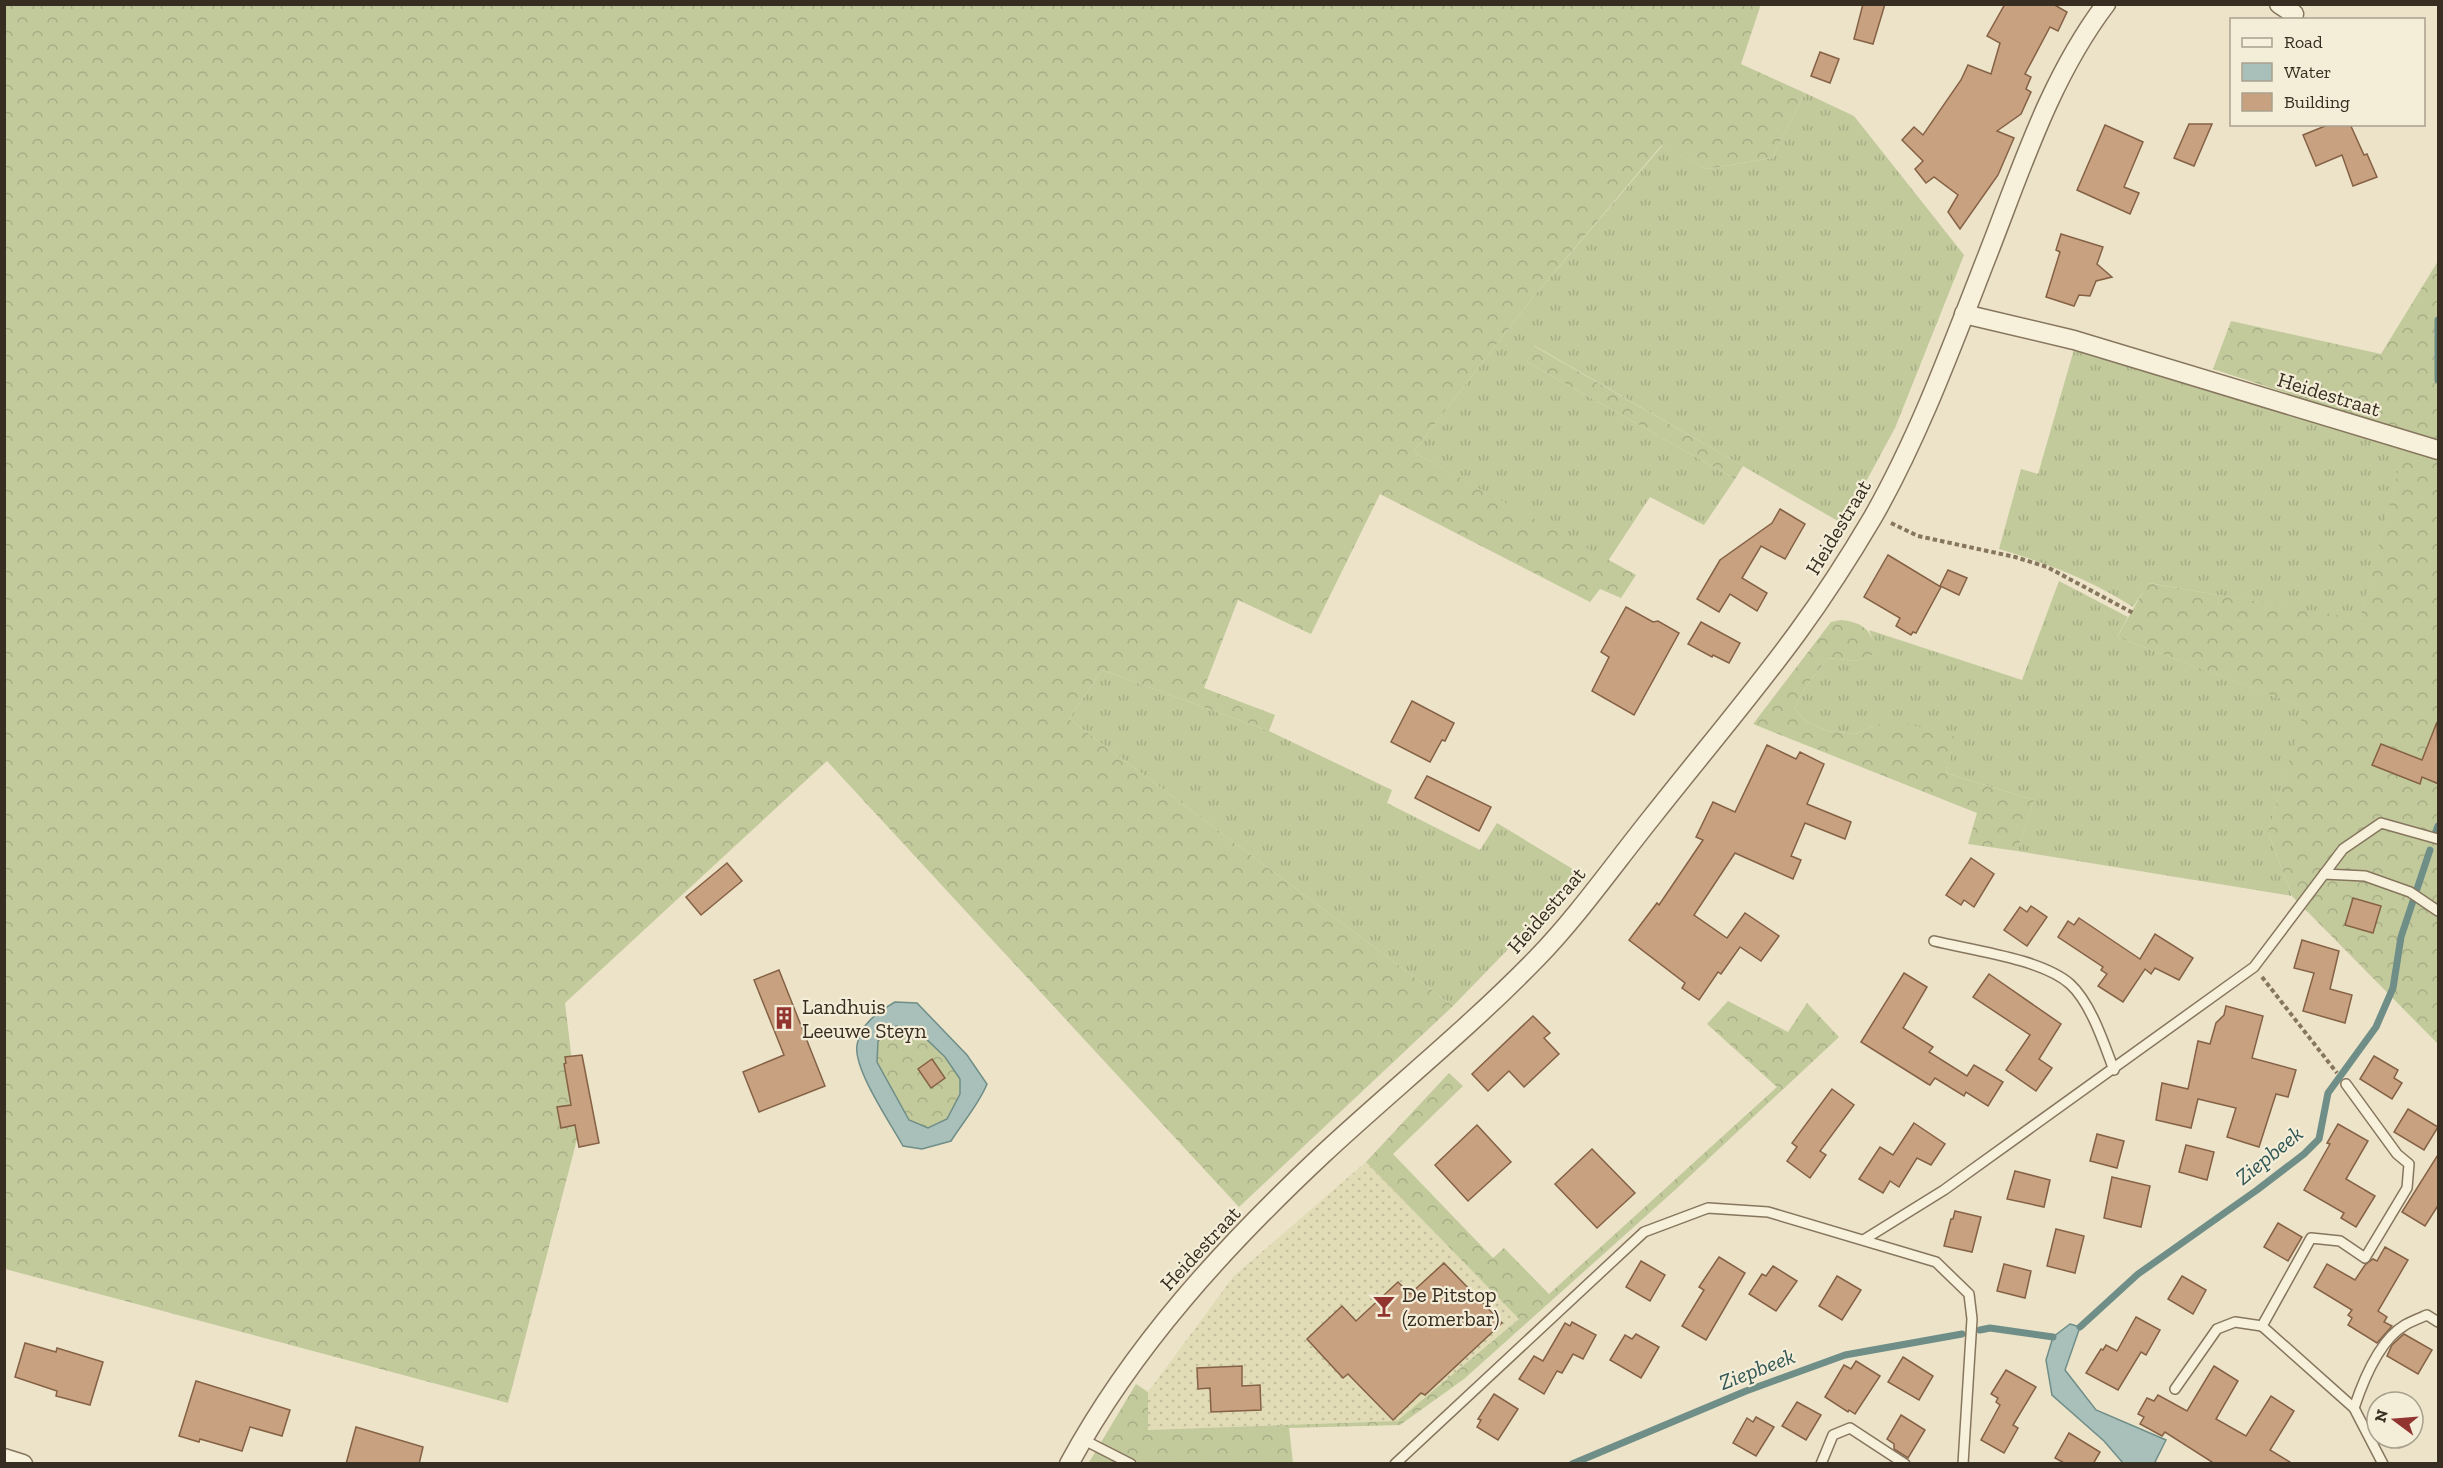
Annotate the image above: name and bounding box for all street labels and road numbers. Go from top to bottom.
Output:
street label: Heidestraat [2274,366,2384,422]
street label: Heidestraat [1800,475,1876,579]
street label: Heidestraat [1502,861,1590,958]
street label: Heidestraat [1155,1200,1246,1295]

